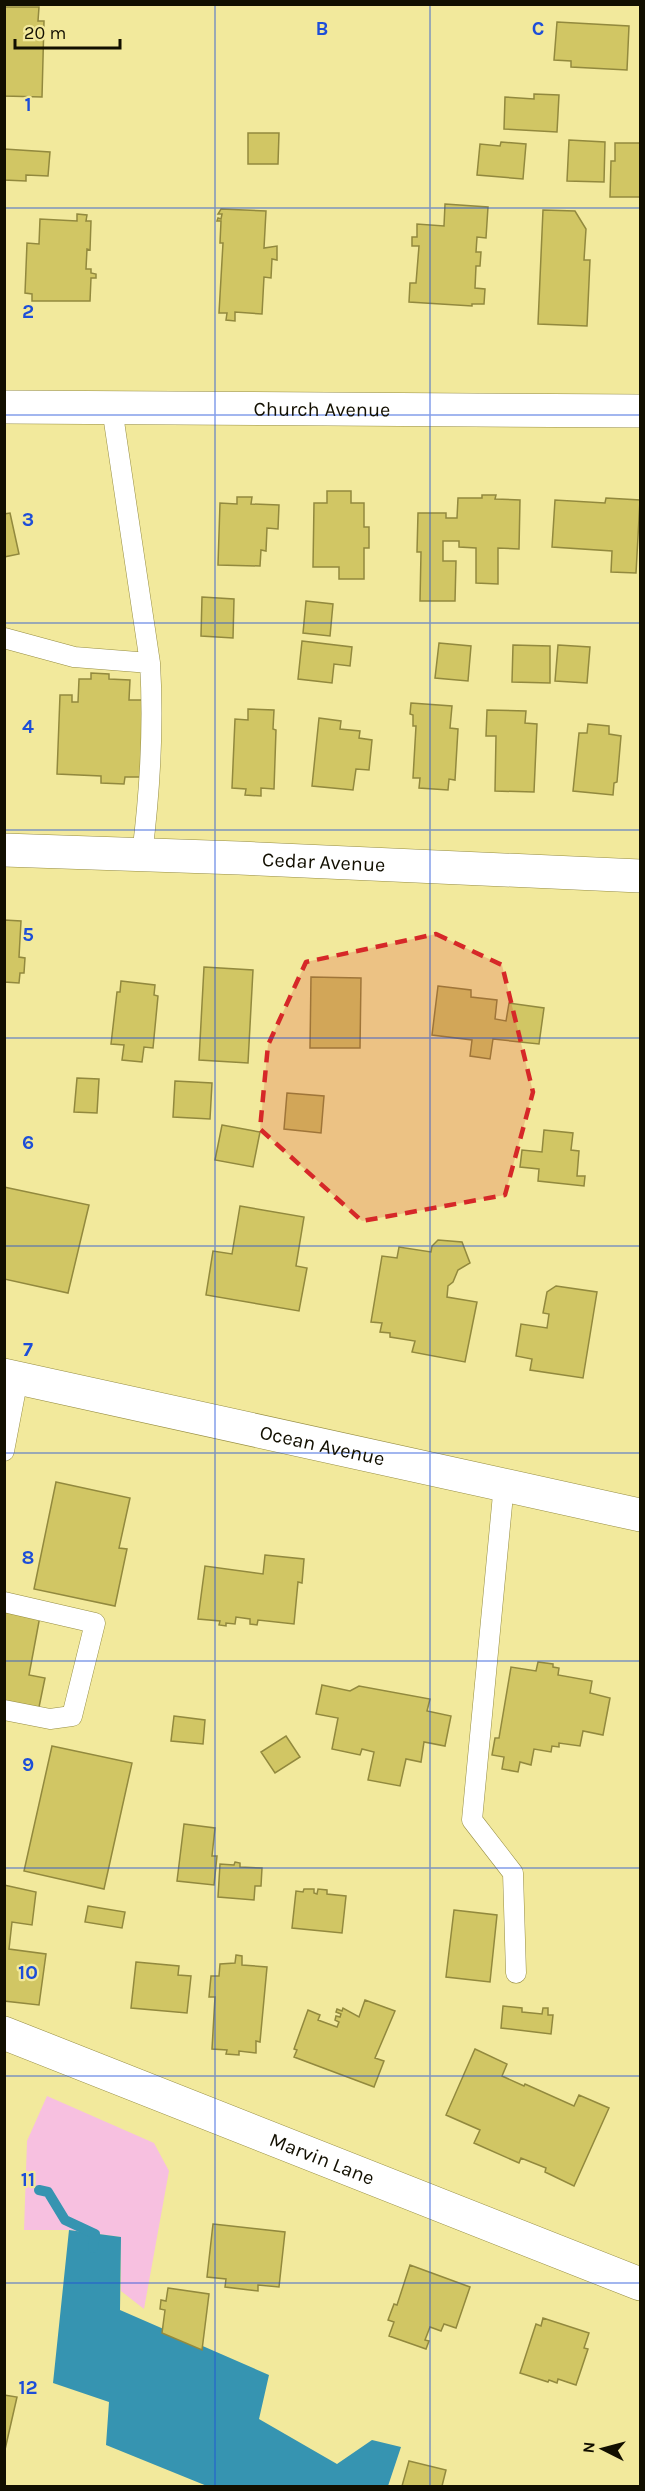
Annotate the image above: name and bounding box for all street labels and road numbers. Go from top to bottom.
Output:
street label: Church Avenue [254,397,390,421]
street label: Cedar Avenue [262,848,386,876]
street label: Ocean Avenue [258,1420,387,1470]
street label: Marvin Lane [266,2128,378,2190]

